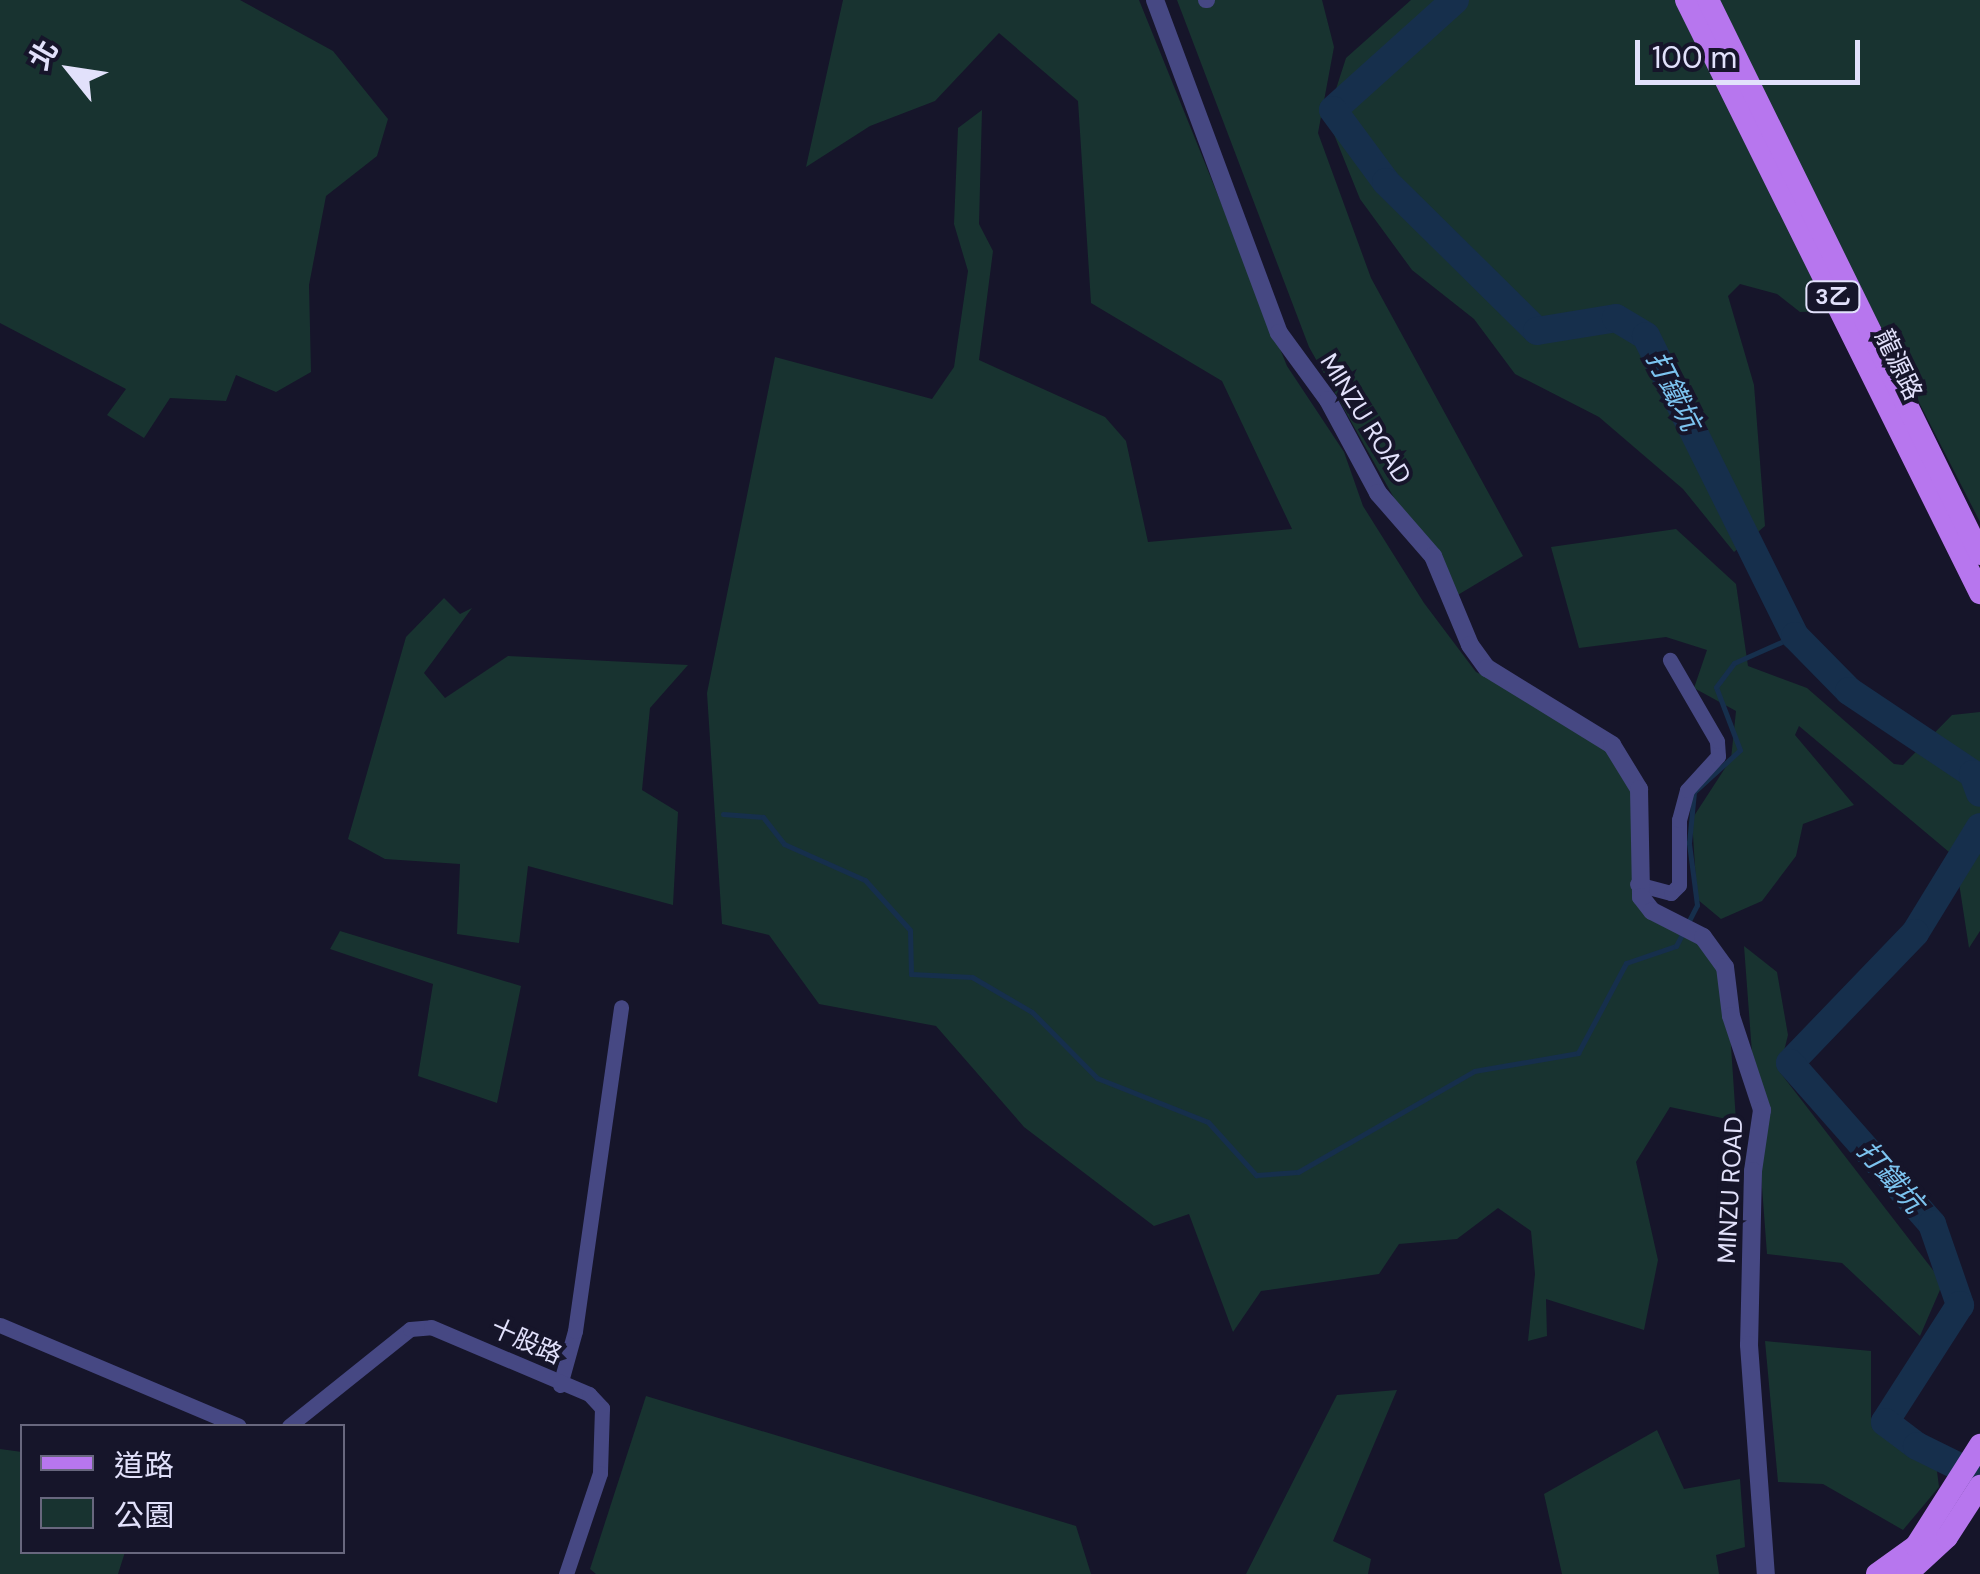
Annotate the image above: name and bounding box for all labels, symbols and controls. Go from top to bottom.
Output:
north arrow [20,20,120,120]
scale bar [1640,20,1865,82]
text: 北 [21,33,67,76]
text: 100 m [1652,38,1737,77]
road number: 3乙 [1803,280,1863,314]
street label: 龍源路 [1868,325,1928,405]
water label: 打鐵坑 [1639,346,1707,436]
street label: MINZU ROAD [1313,349,1417,489]
street label: MINZU ROAD [1712,1116,1750,1264]
water label: 打鐵坑 [1850,1134,1930,1220]
street label: 十股路 [486,1313,566,1371]
legend [20,1424,345,1554]
text: 道路 [114,1446,174,1485]
text: 公園 [114,1496,174,1535]

